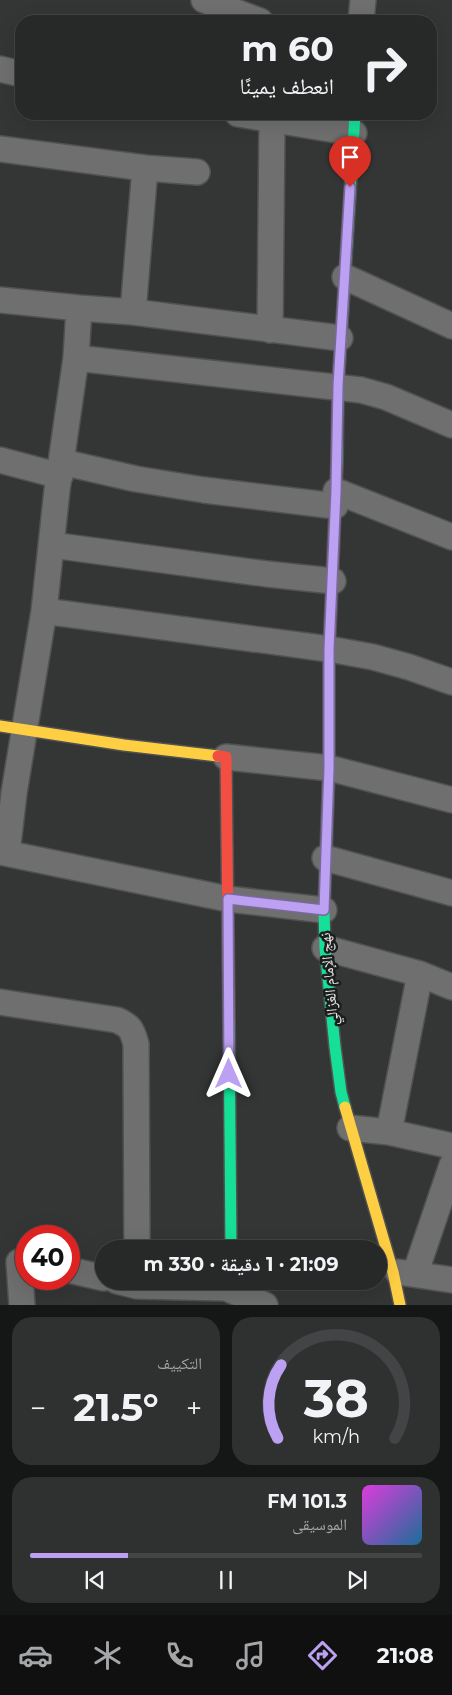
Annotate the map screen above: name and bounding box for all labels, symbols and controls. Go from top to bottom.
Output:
text: 60 m [241,27,334,70]
icon: right [352,35,417,100]
text: انعطف يمينًا [239,73,334,100]
pin [329,136,371,187]
icon: arrive [336,143,364,171]
street label: نهج الإمام الغزالي [315,932,345,1026]
position arrow [202,1047,254,1099]
speed limit sign: 40 [15,1225,80,1290]
text: 21:09 · 1 دقيقة · 330 m [143,1253,339,1276]
text: التكييف [157,1354,202,1373]
text: 38 [302,1367,369,1430]
text: 21.5° [73,1384,159,1431]
text: − [30,1391,46,1425]
text: + [186,1391,202,1425]
text: km/h [312,1426,360,1447]
text: 101.3 FM [267,1490,347,1513]
text: الموسيقى [292,1515,347,1534]
icon: previous [81,1566,109,1594]
icon: pause [212,1566,240,1594]
icon: next [343,1566,371,1594]
icon: car [18,1638,53,1673]
icon: climate [90,1638,125,1673]
icon: phone [162,1638,197,1673]
icon: music [233,1638,268,1673]
icon: directions [305,1638,340,1673]
text: 21:08 [377,1642,434,1669]

